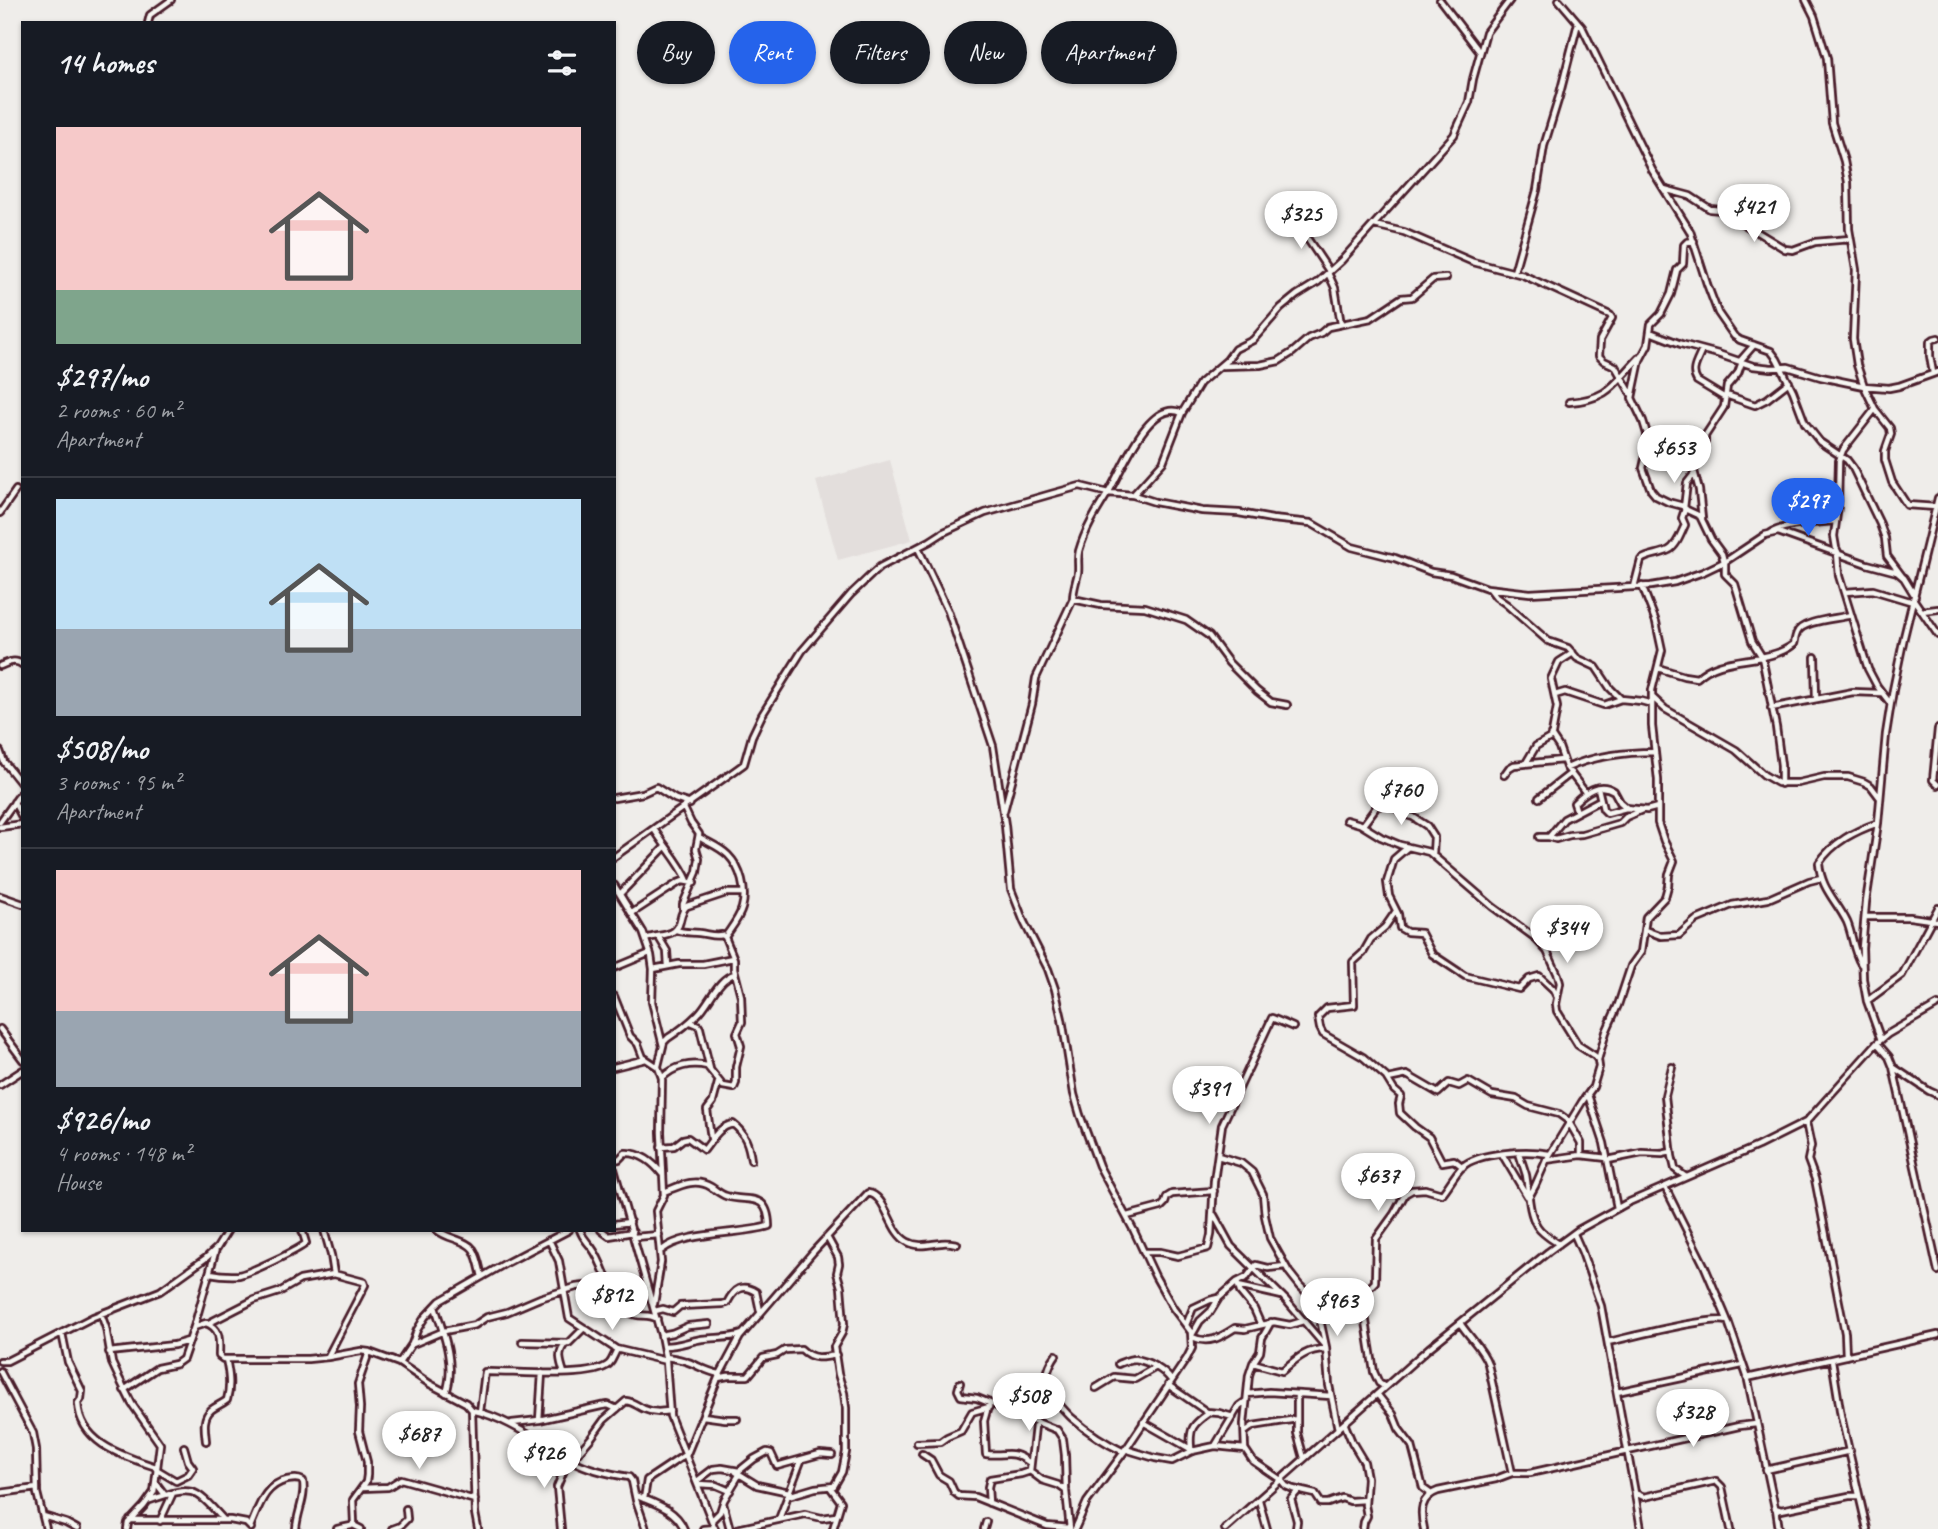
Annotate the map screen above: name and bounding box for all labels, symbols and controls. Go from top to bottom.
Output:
chip: Buy [637,21,715,84]
chip: Rent [729,21,816,84]
chip: Filters [830,21,930,84]
chip: New [944,21,1027,84]
chip: Apartment [1041,21,1177,84]
text: 14 homes [56,44,154,82]
icon: filters [543,44,581,82]
icon: home [256,173,382,299]
pin: $421 [1713,184,1795,244]
pin: $325 [1260,191,1342,251]
text: $421 [1733,192,1775,221]
text: $325 [1280,199,1322,228]
text: $297/mo [56,358,148,396]
text: 2 rooms · 60 m² [56,396,180,425]
text: Apartment [56,425,141,454]
pin: $653 [1633,426,1715,485]
text: $653 [1653,433,1695,462]
pin: $297 [1767,478,1849,538]
text: $297 [1787,486,1829,515]
icon: home [256,545,382,671]
text: $508/mo [56,730,148,768]
text: 3 rooms · 95 m² [56,768,180,797]
pin: $760 [1360,768,1442,827]
text: $760 [1380,775,1422,804]
text: Apartment [56,797,141,826]
pin: $344 [1526,906,1608,965]
text: $344 [1546,913,1588,942]
icon: home [256,916,382,1042]
pin: $391 [1168,1066,1250,1126]
text: $391 [1188,1074,1230,1103]
text: $926/mo [56,1101,149,1139]
text: 4 rooms · 148 m² [56,1139,191,1168]
pin: $637 [1337,1154,1419,1213]
text: $637 [1357,1161,1399,1190]
text: House [56,1168,101,1197]
pin: $812 [571,1272,653,1332]
pin: $963 [1296,1278,1378,1338]
text: $812 [591,1280,633,1309]
text: $963 [1316,1286,1358,1315]
pin: $508 [988,1374,1070,1433]
text: $508 [1008,1381,1050,1410]
pin: $328 [1652,1390,1734,1449]
text: $328 [1672,1397,1714,1426]
pin: $687 [378,1412,460,1471]
text: $687 [398,1419,440,1448]
pin: $926 [503,1430,585,1490]
text: $926 [523,1438,565,1467]

